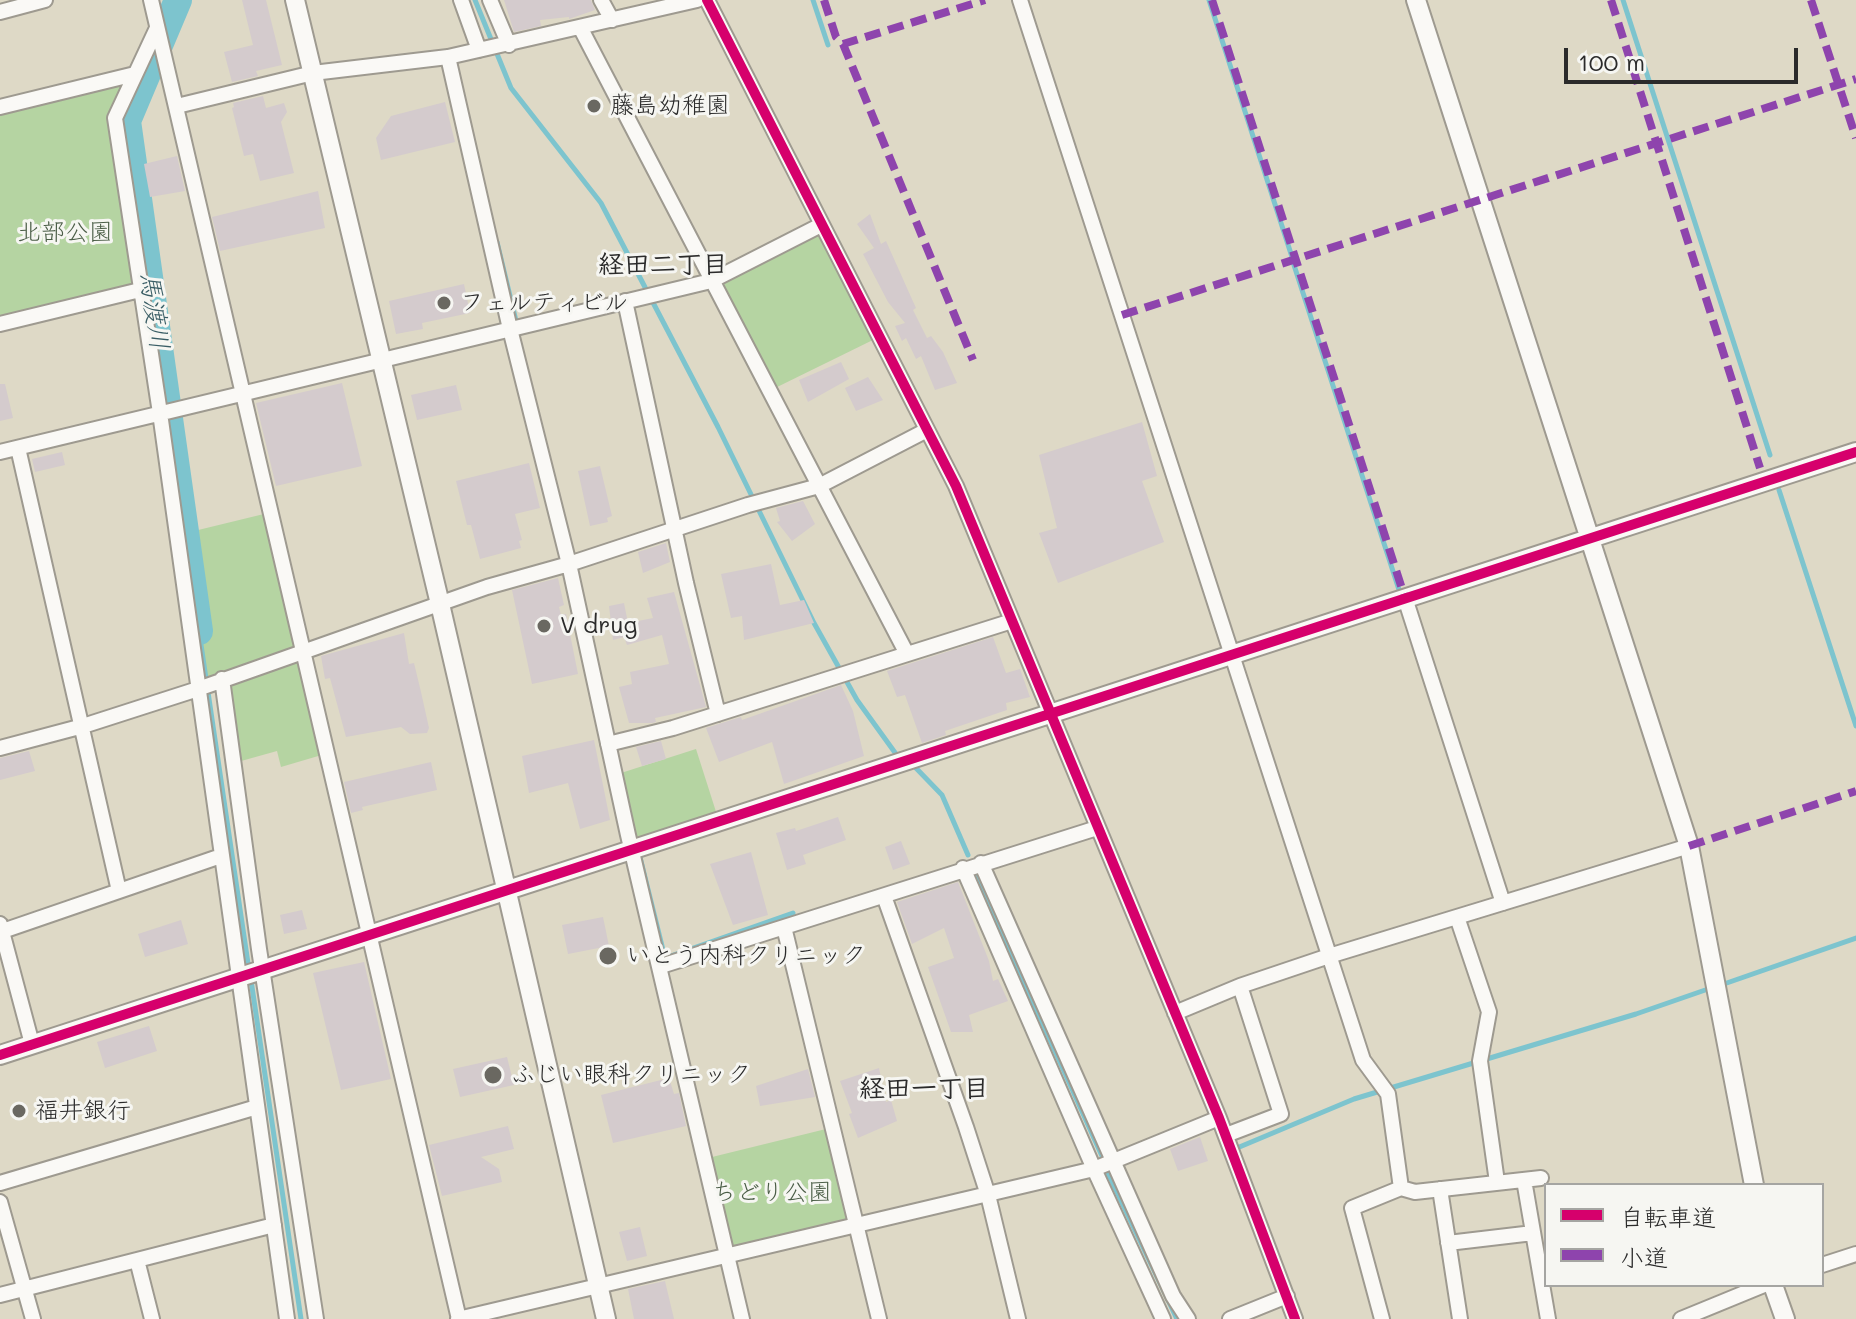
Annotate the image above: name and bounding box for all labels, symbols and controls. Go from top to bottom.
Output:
scale bar [1568,32,1802,82]
text: 100 m [1578,46,1645,77]
place label: 藤島幼稚園 [610,92,730,120]
marker: 藤島幼稚園 [585,97,603,115]
park label: 北部公園 [17,219,113,247]
district label: 経田二丁目 [598,249,728,281]
water label: 馬渡川 [133,270,175,352]
place label: フェルティビル [460,289,628,317]
marker: フェルティビル [435,294,453,312]
place label: V drug [560,612,637,640]
marker: V drug [535,617,553,635]
place label: いとう内科クリニック [626,942,866,970]
marker: いとう内科クリニック [597,945,619,967]
place label: ふじい眼科クリニック [511,1061,751,1089]
marker: ふじい眼科クリニック [482,1064,504,1086]
district label: 経田一丁目 [859,1073,989,1105]
place label: 福井銀行 [35,1097,131,1125]
marker: 福井銀行 [10,1102,28,1120]
park label: ちどり公園 [712,1179,832,1207]
legend [1544,1183,1824,1287]
text: 自転車道 [1620,1201,1716,1232]
text: 小道 [1620,1241,1668,1272]

